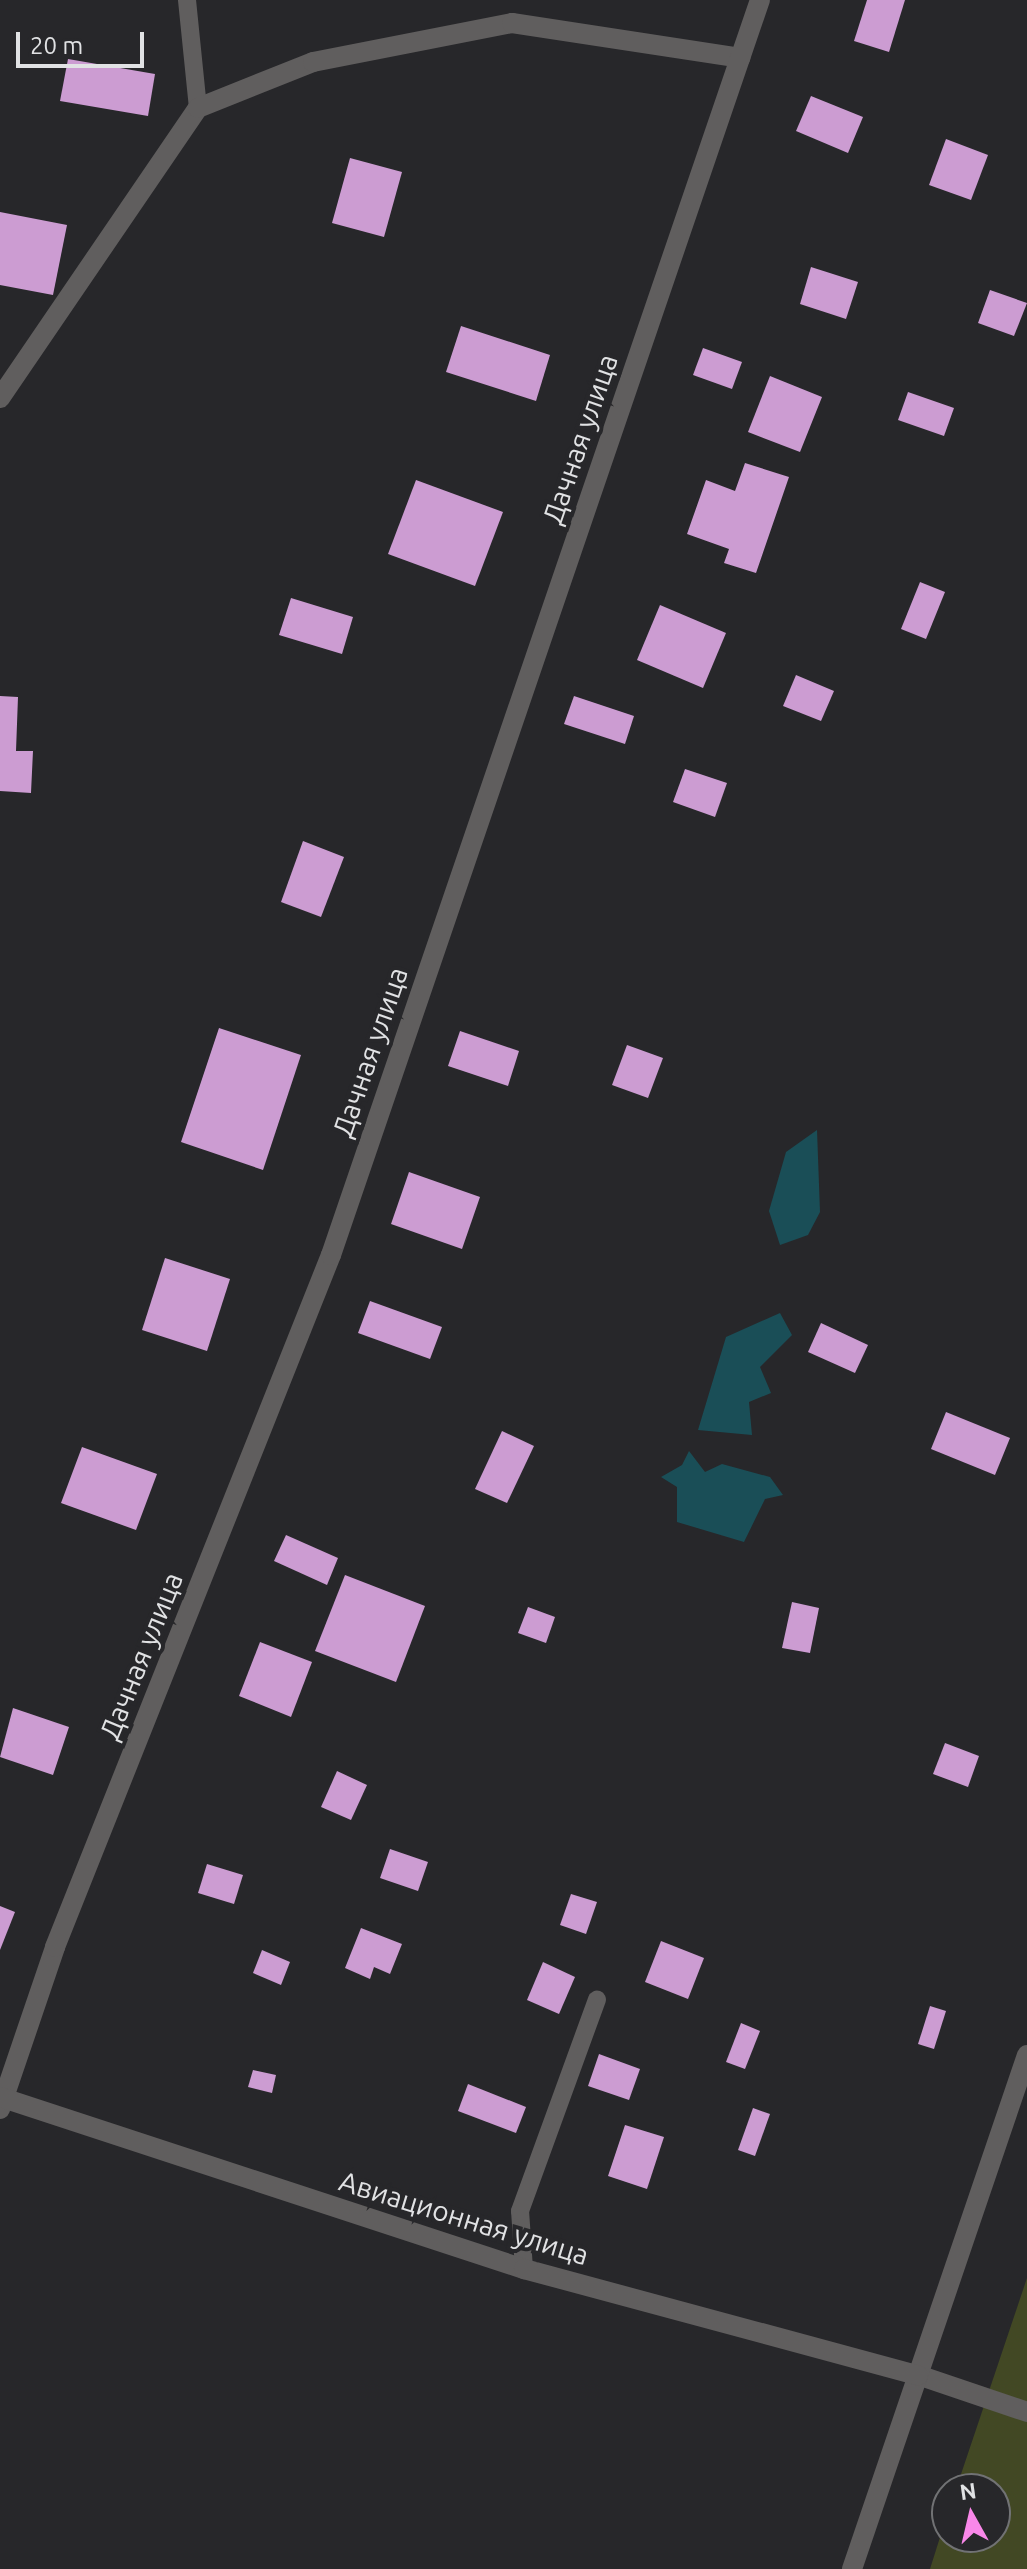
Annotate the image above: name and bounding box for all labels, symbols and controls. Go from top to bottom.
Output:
scale bar [20,16,148,66]
text: 20 m [30,32,83,59]
street label: Дачная улица [535,350,625,528]
street label: Дачная улица [325,963,415,1141]
street label: Дачная улица [92,1567,190,1745]
street label: Авиационная улица [335,2164,593,2272]
north arrow [931,2473,1011,2553]
text: N [958,2477,978,2504]

